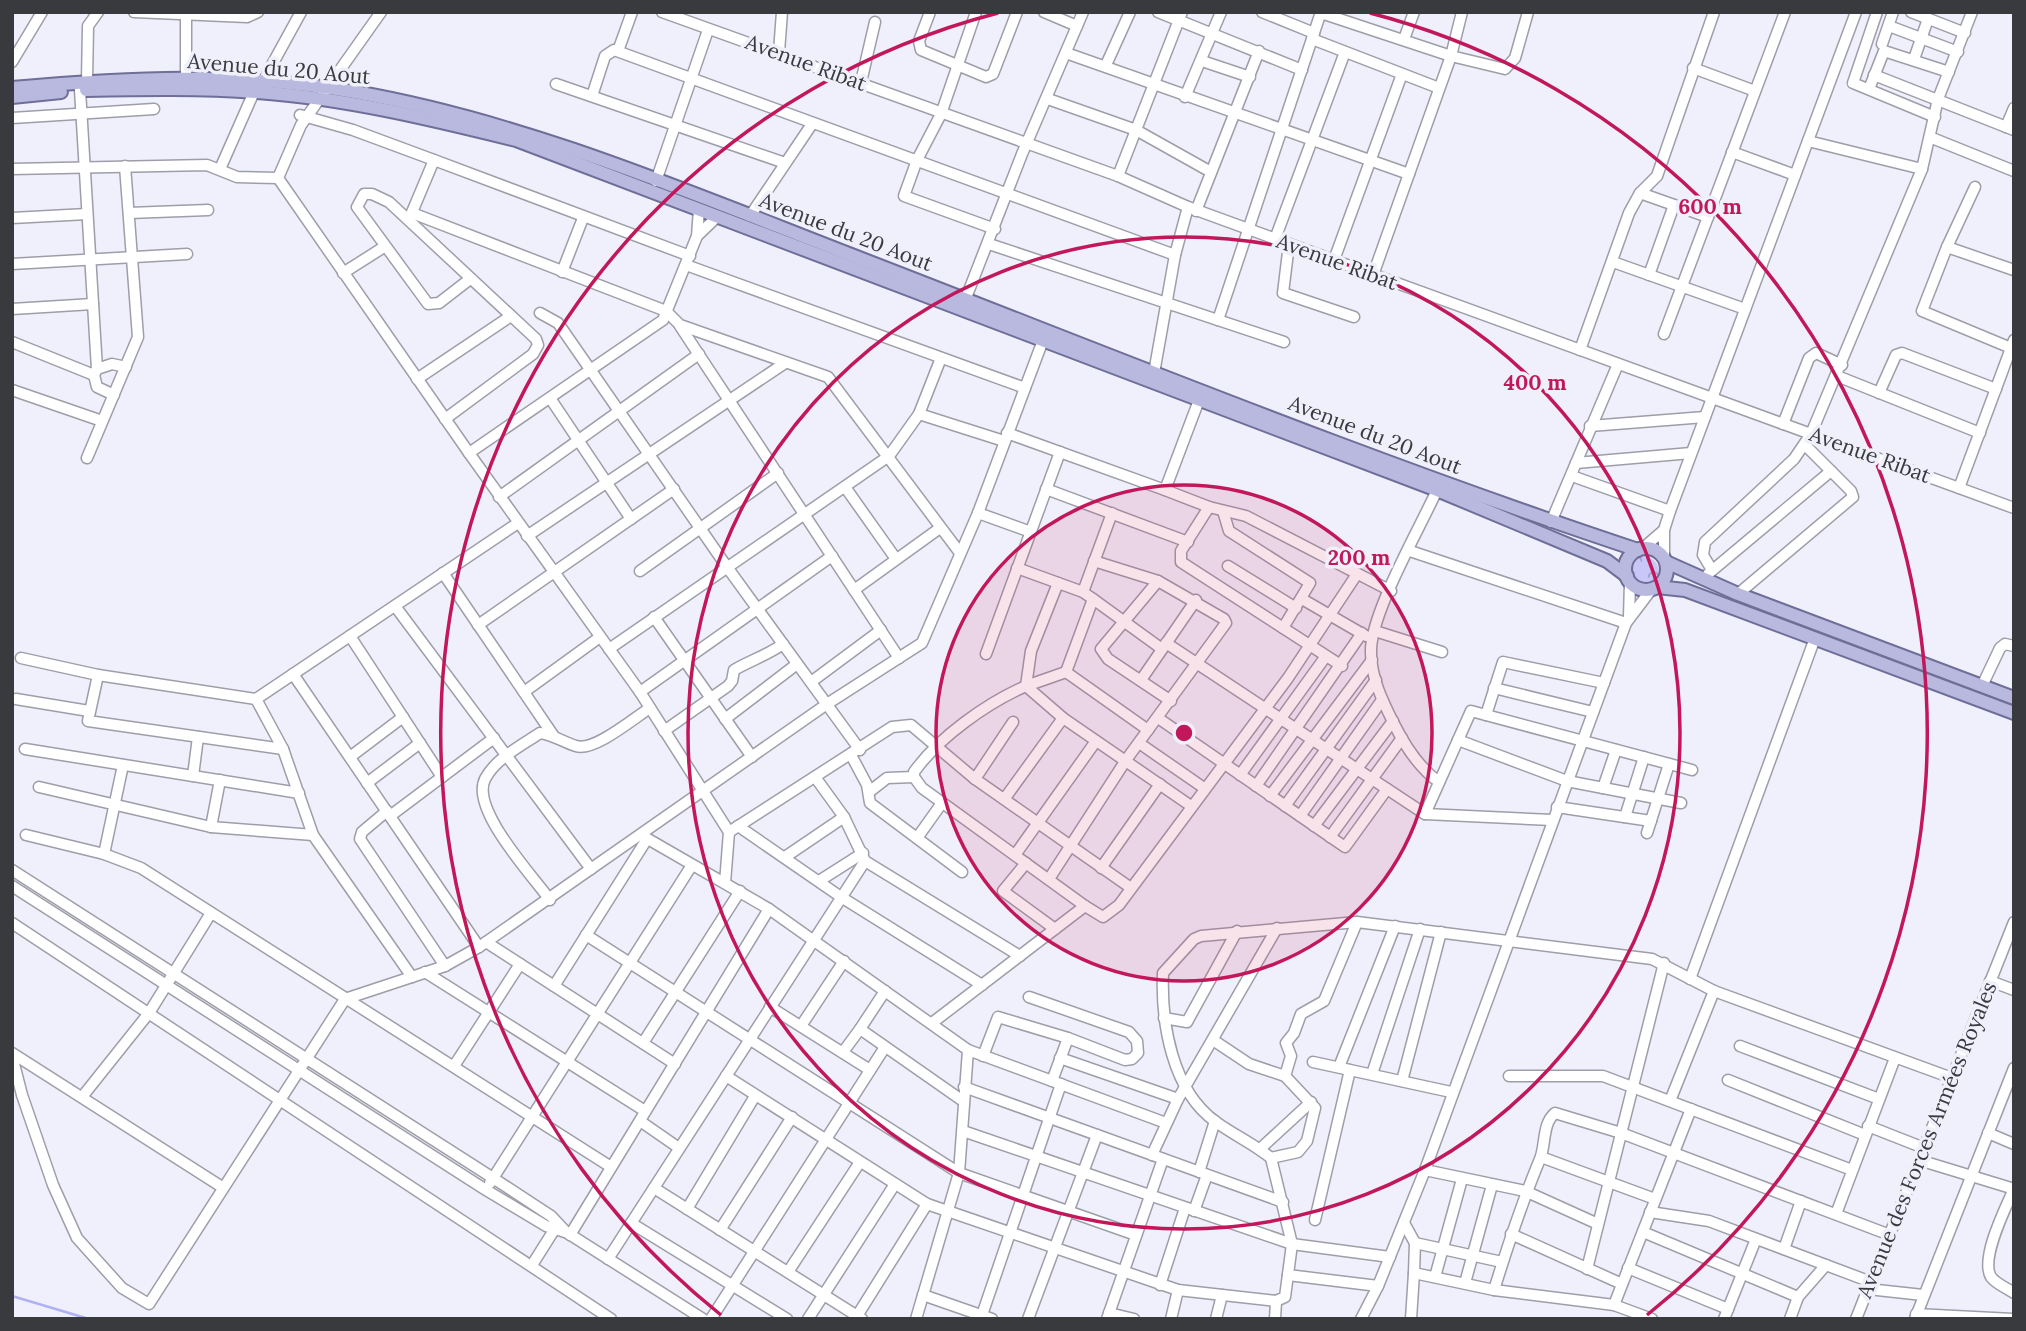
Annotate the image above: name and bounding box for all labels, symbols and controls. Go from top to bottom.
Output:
street label: Avenue Ribat [741,28,871,97]
street label: Avenue du 20 Aout [186,47,372,90]
street label: Avenue du 20 Aout [755,186,937,277]
text: 600 m [1678,193,1742,220]
street label: Avenue Ribat [1272,227,1402,296]
text: 400 m [1503,369,1567,396]
street label: Avenue du 20 Aout [1284,389,1466,480]
street label: Avenue Ribat [1805,420,1935,489]
text: 200 m [1328,544,1390,571]
centre of rings [1172,721,1196,745]
street label: Avenue des Forces Armées Royales [1850,978,2003,1303]

